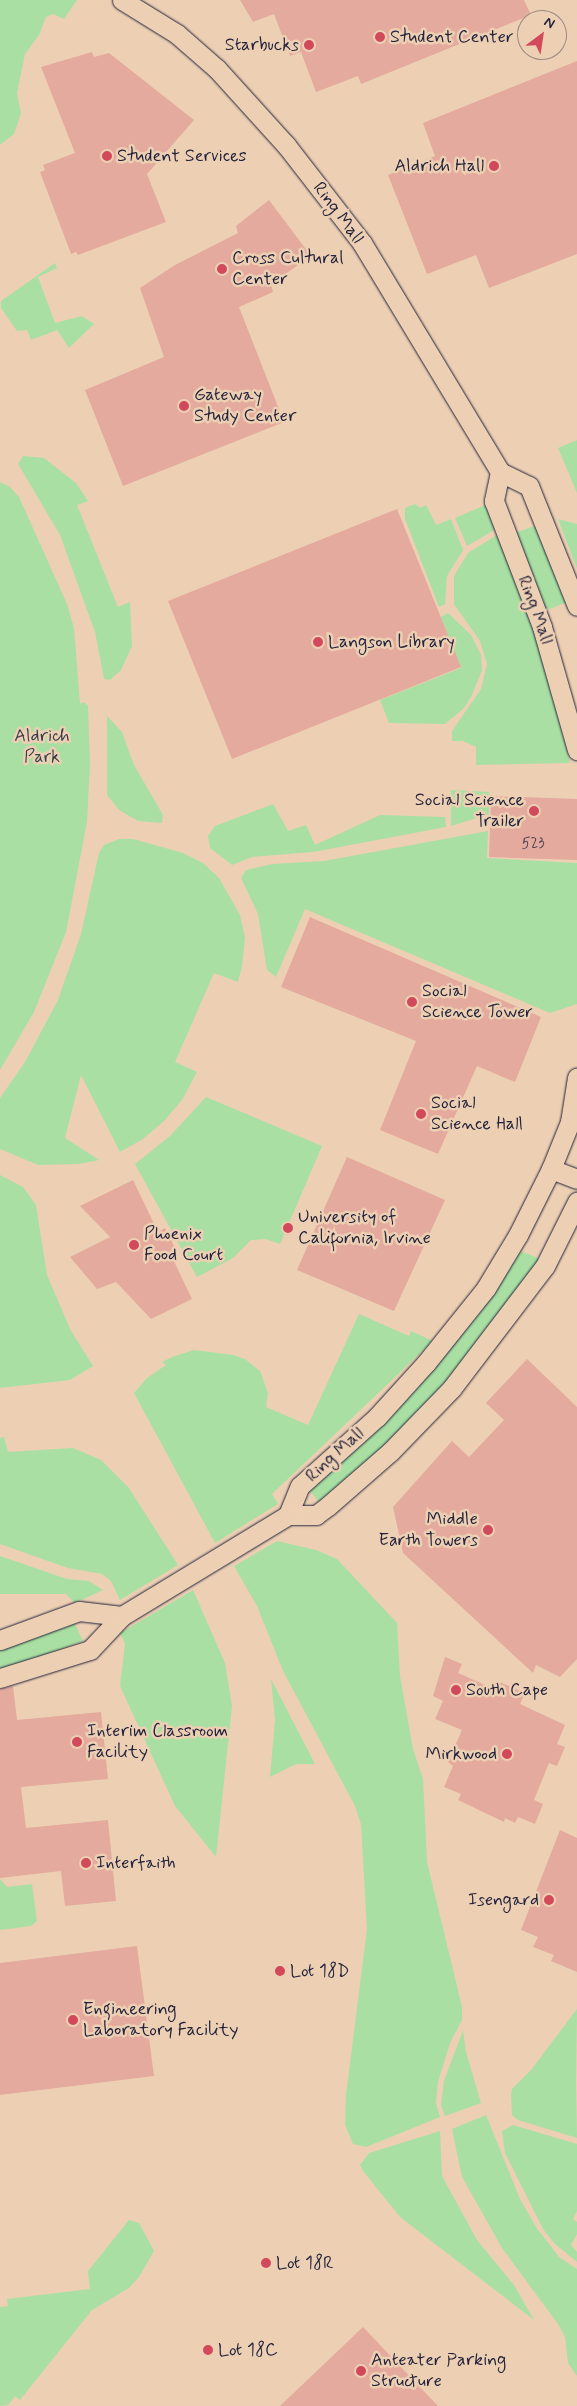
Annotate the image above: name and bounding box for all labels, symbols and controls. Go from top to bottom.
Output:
north arrow [517,10,567,60]
text: N [541,13,558,33]
place label: Student Center [390,26,514,48]
marker: Student Center [374,31,386,43]
place label: Starbucks [225,34,299,56]
marker: Starbucks [303,39,315,51]
place label: Student Services [117,145,247,167]
marker: Student Services [101,150,113,162]
place label: Aldrich Hall [395,155,484,177]
marker: Aldrich Hall [488,160,500,172]
street label: Ring Mall [308,178,368,248]
place label: Cross Cultural Center [232,248,344,290]
marker: Cross Cultural Center [216,263,228,275]
place label: Gateway Study Center [194,385,299,428]
marker: Gateway Study Center [178,400,190,412]
street label: Ring Mall [513,573,557,647]
place label: Langson Library [328,631,457,653]
marker: Langson Library [312,636,324,648]
park label: Aldrich Park [14,726,70,769]
place label: Social Science Trailer [415,790,524,832]
marker: Social Science Trailer [528,805,540,817]
house number: 523 [521,836,545,854]
place label: Social Science Tower [422,981,531,1024]
marker: Social Science Tower [406,996,418,1008]
place label: Social Science Hall [431,1093,525,1136]
marker: Social Science Hall [415,1108,427,1120]
place label: University of California, Irvine [298,1207,435,1250]
marker: University of California, Irvine [282,1222,294,1234]
place label: Phoenix Food Court [144,1224,225,1266]
marker: Phoenix Food Court [128,1239,140,1251]
street label: Ring Mall [301,1423,369,1487]
place label: Middle Earth Towers [379,1509,478,1552]
marker: Middle Earth Towers [482,1524,494,1536]
place label: South Cape [466,1679,548,1701]
marker: South Cape [450,1684,462,1696]
place label: Interim Classroom Facility [87,1721,230,1764]
marker: Interim Classroom Facility [71,1736,83,1748]
place label: Mirkwood [425,1743,497,1765]
marker: Mirkwood [501,1748,513,1760]
place label: Interfaith [96,1852,176,1874]
marker: Interfaith [80,1857,92,1869]
place label: Isengard [468,1889,539,1911]
marker: Isengard [543,1894,555,1906]
place label: Lot 18D [290,1960,349,1982]
marker: Lot 18D [274,1965,286,1977]
place label: Engineering Laboratory Facility [83,1999,238,2042]
marker: Engineering Laboratory Facility [67,2014,79,2026]
place label: Lot 18R [276,2252,334,2274]
marker: Lot 18R [260,2257,272,2269]
place label: Lot 18C [218,2339,278,2361]
marker: Lot 18C [202,2344,214,2356]
place label: Anteater Parking Structure [371,2350,504,2392]
marker: Anteater Parking Structure [355,2365,367,2377]

